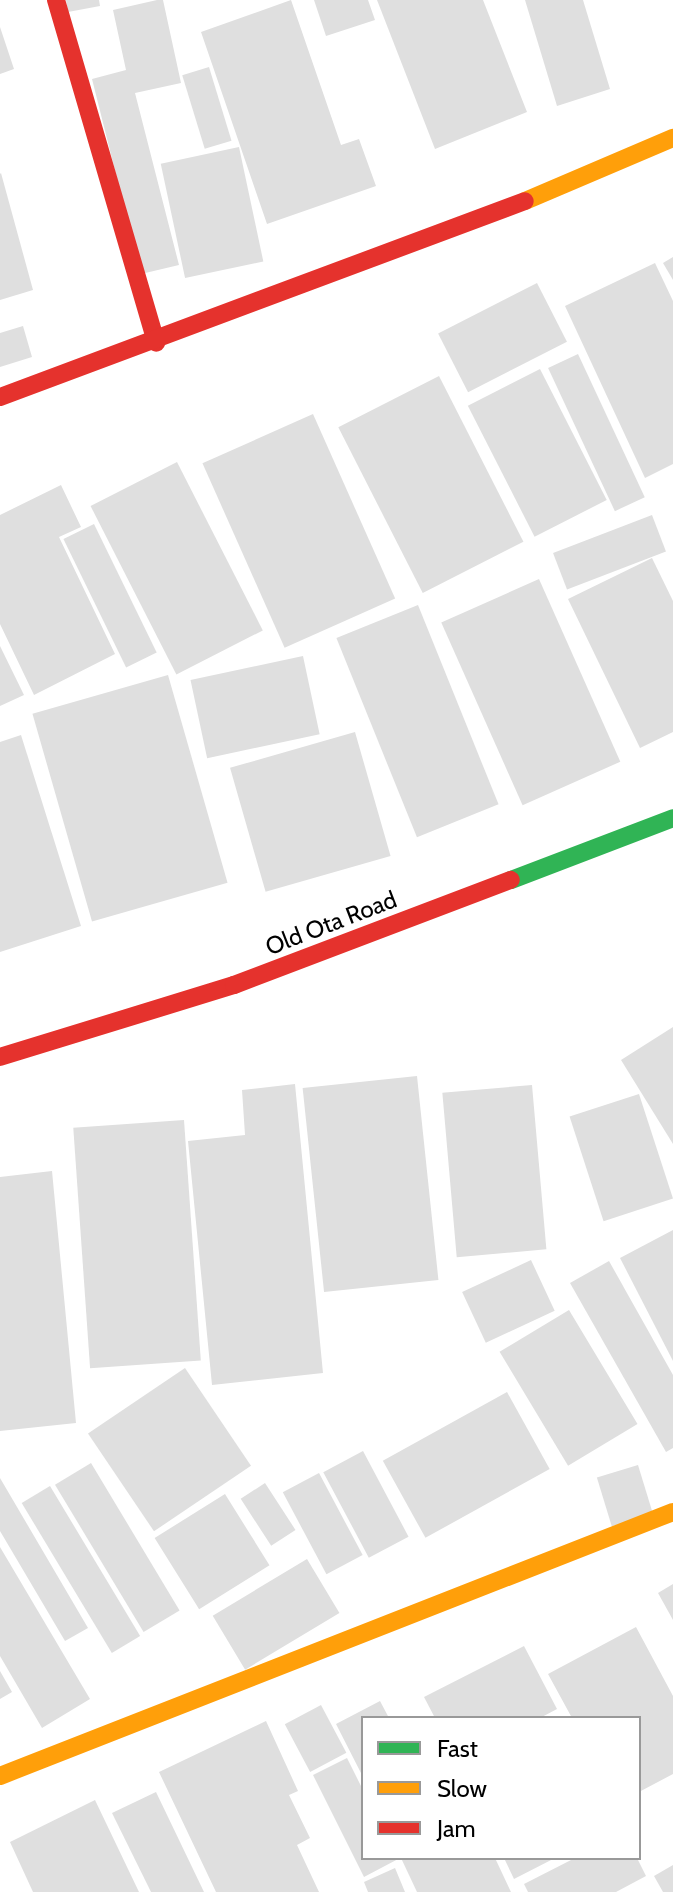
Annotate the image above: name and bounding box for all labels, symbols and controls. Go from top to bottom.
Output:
street label: Old Ota Road [261,885,401,961]
legend [361,1716,641,1860]
text: Fast [437,1734,478,1763]
text: Slow [437,1774,487,1803]
text: Jam [437,1814,475,1843]

